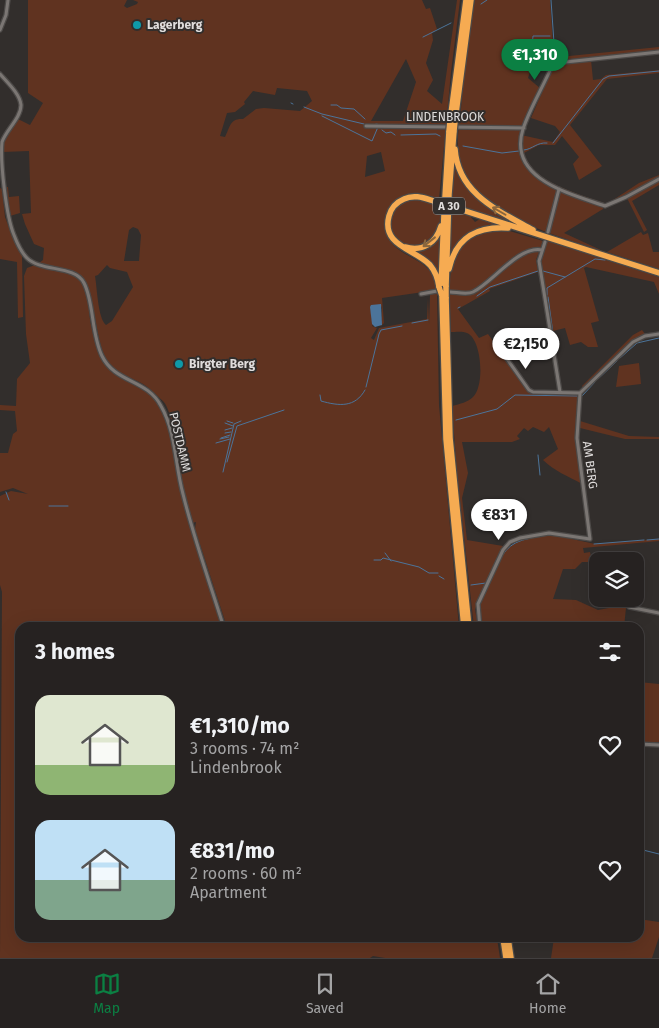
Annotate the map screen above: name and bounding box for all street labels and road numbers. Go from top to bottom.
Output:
street label: LINDENBROOK [406,110,485,124]
road number: A 30 [433,198,465,215]
street label: POSTDAMM [166,411,194,473]
street label: AM BERG [580,440,600,490]

